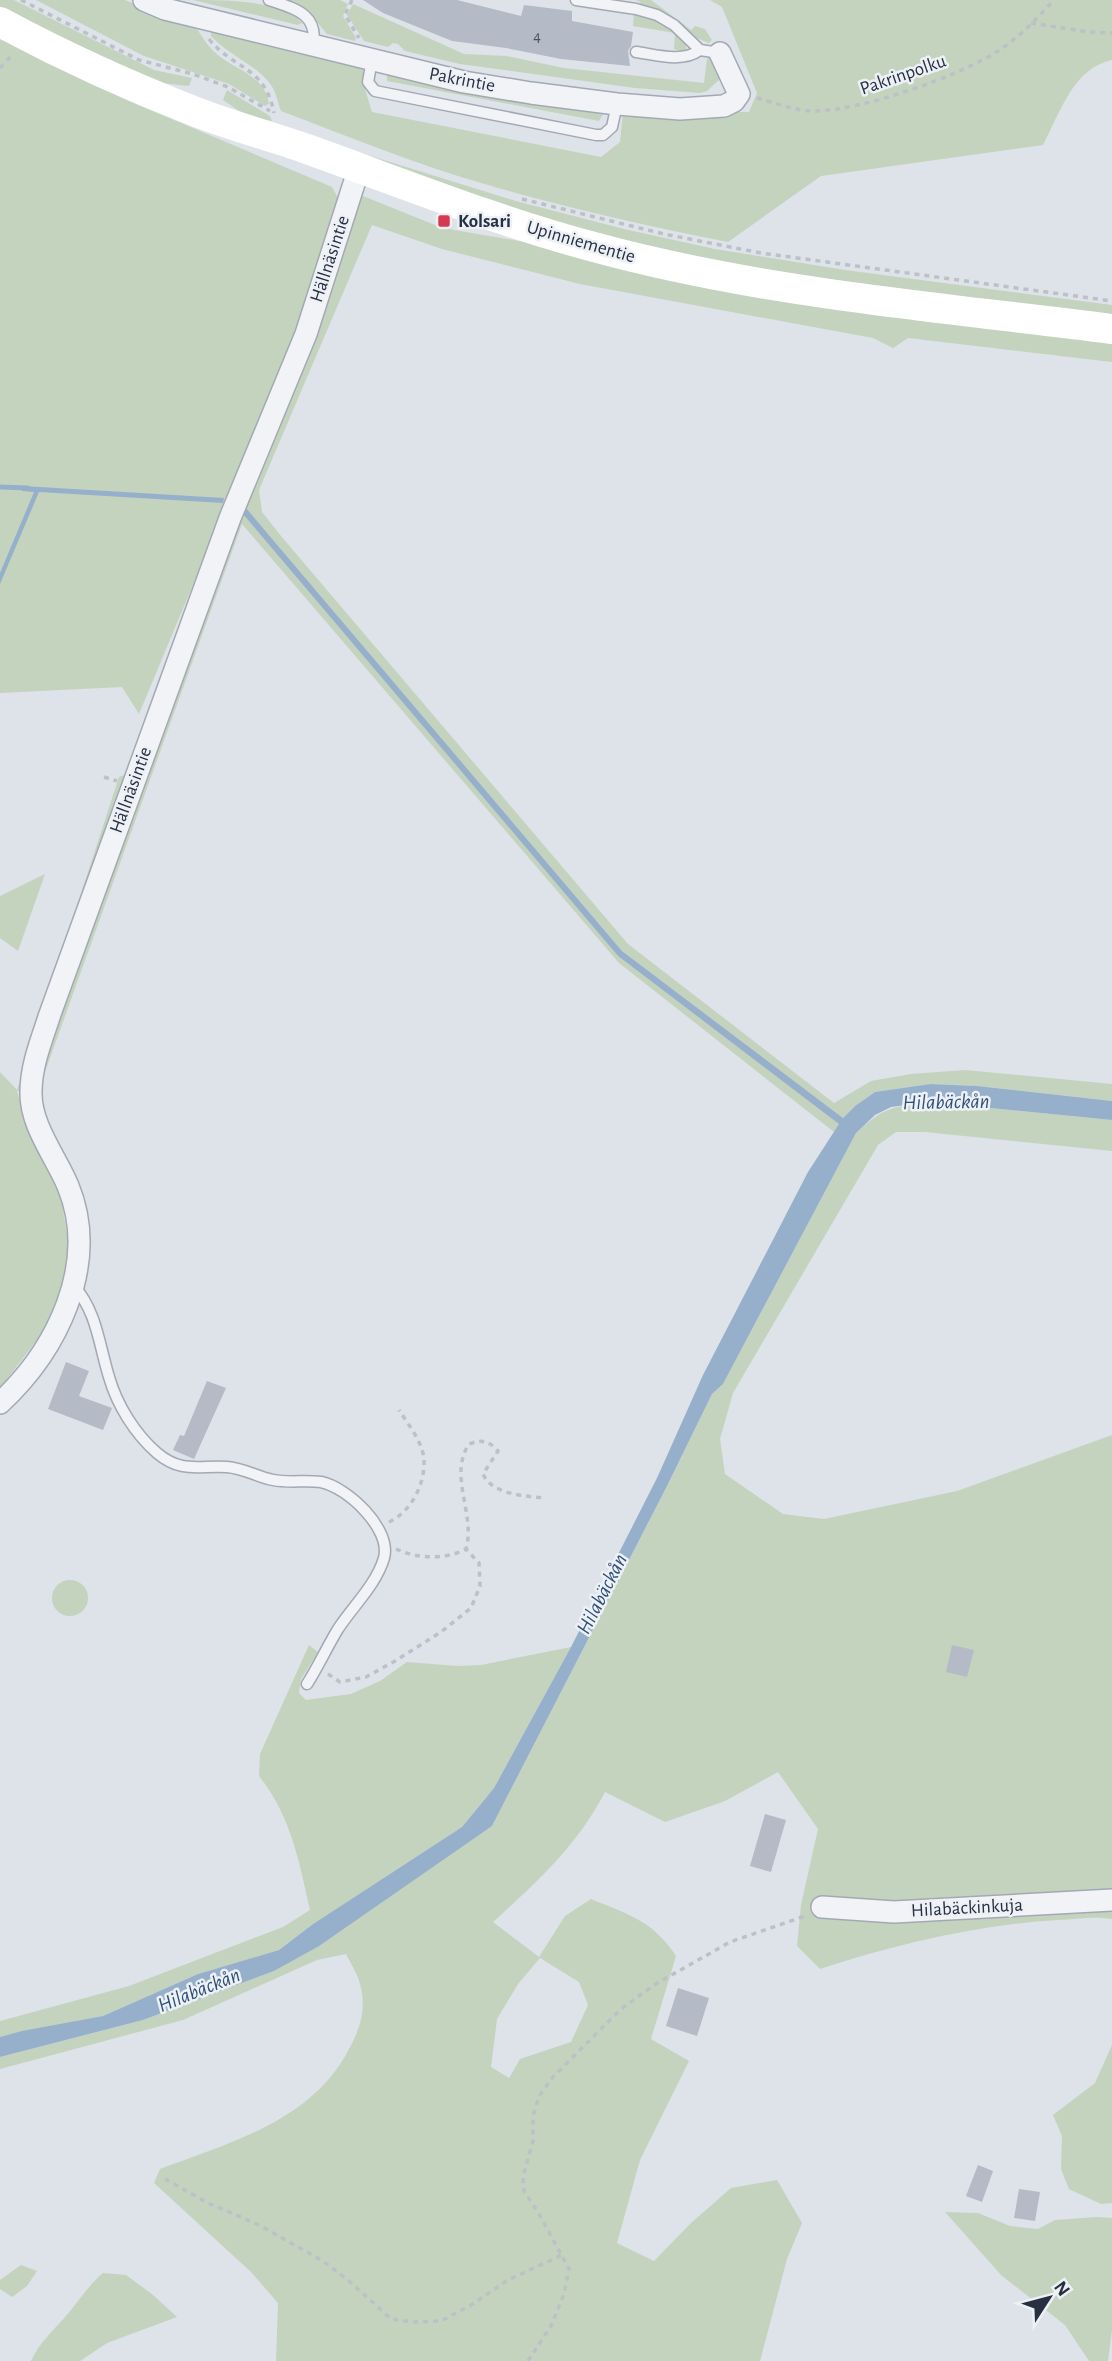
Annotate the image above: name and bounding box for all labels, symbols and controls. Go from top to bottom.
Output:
house number: 4 [533,28,541,44]
street label: Pakrinpolku [858,51,949,99]
street label: Pakrintie [427,64,497,96]
place label: Kolsari [458,212,511,231]
street label: Hällnäsintie [307,213,353,305]
marker: Kolsari [436,213,452,229]
street label: Upinniementie [525,217,637,267]
street label: Hällnäsintie [107,744,155,836]
water label: Hilabäckån [902,1091,990,1113]
water label: Hilabäckån [573,1551,631,1637]
street label: Hilabäckinkuja [911,1896,1024,1920]
water label: Hilabäckån [155,1964,243,2016]
north arrow [1014,2263,1084,2333]
text: N [1050,2278,1073,2300]

